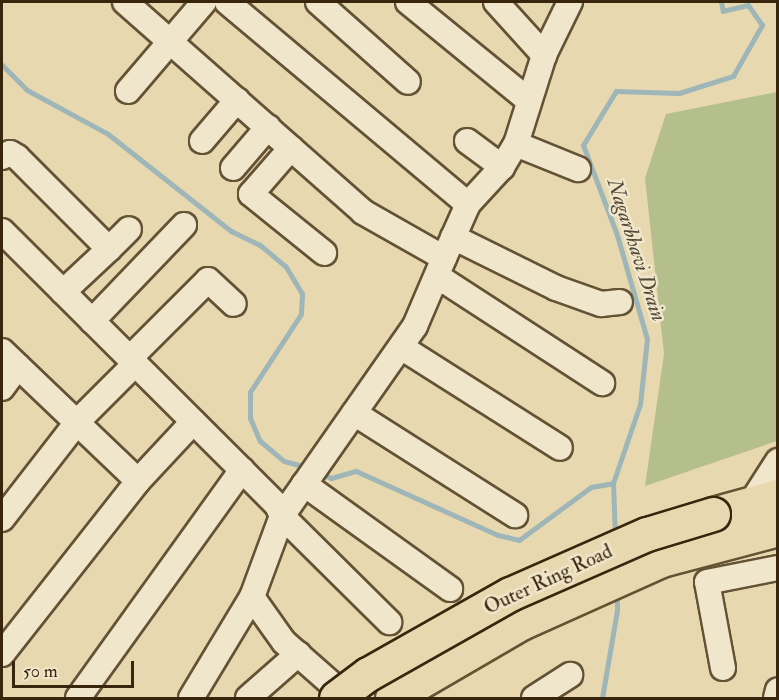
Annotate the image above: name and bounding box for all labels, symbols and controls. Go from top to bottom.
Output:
water label: Nagarbhavi Drain [601,175,671,325]
street label: Outer Ring Road [480,539,616,619]
scale bar [15,649,136,687]
text: 50 m [23,660,58,683]

